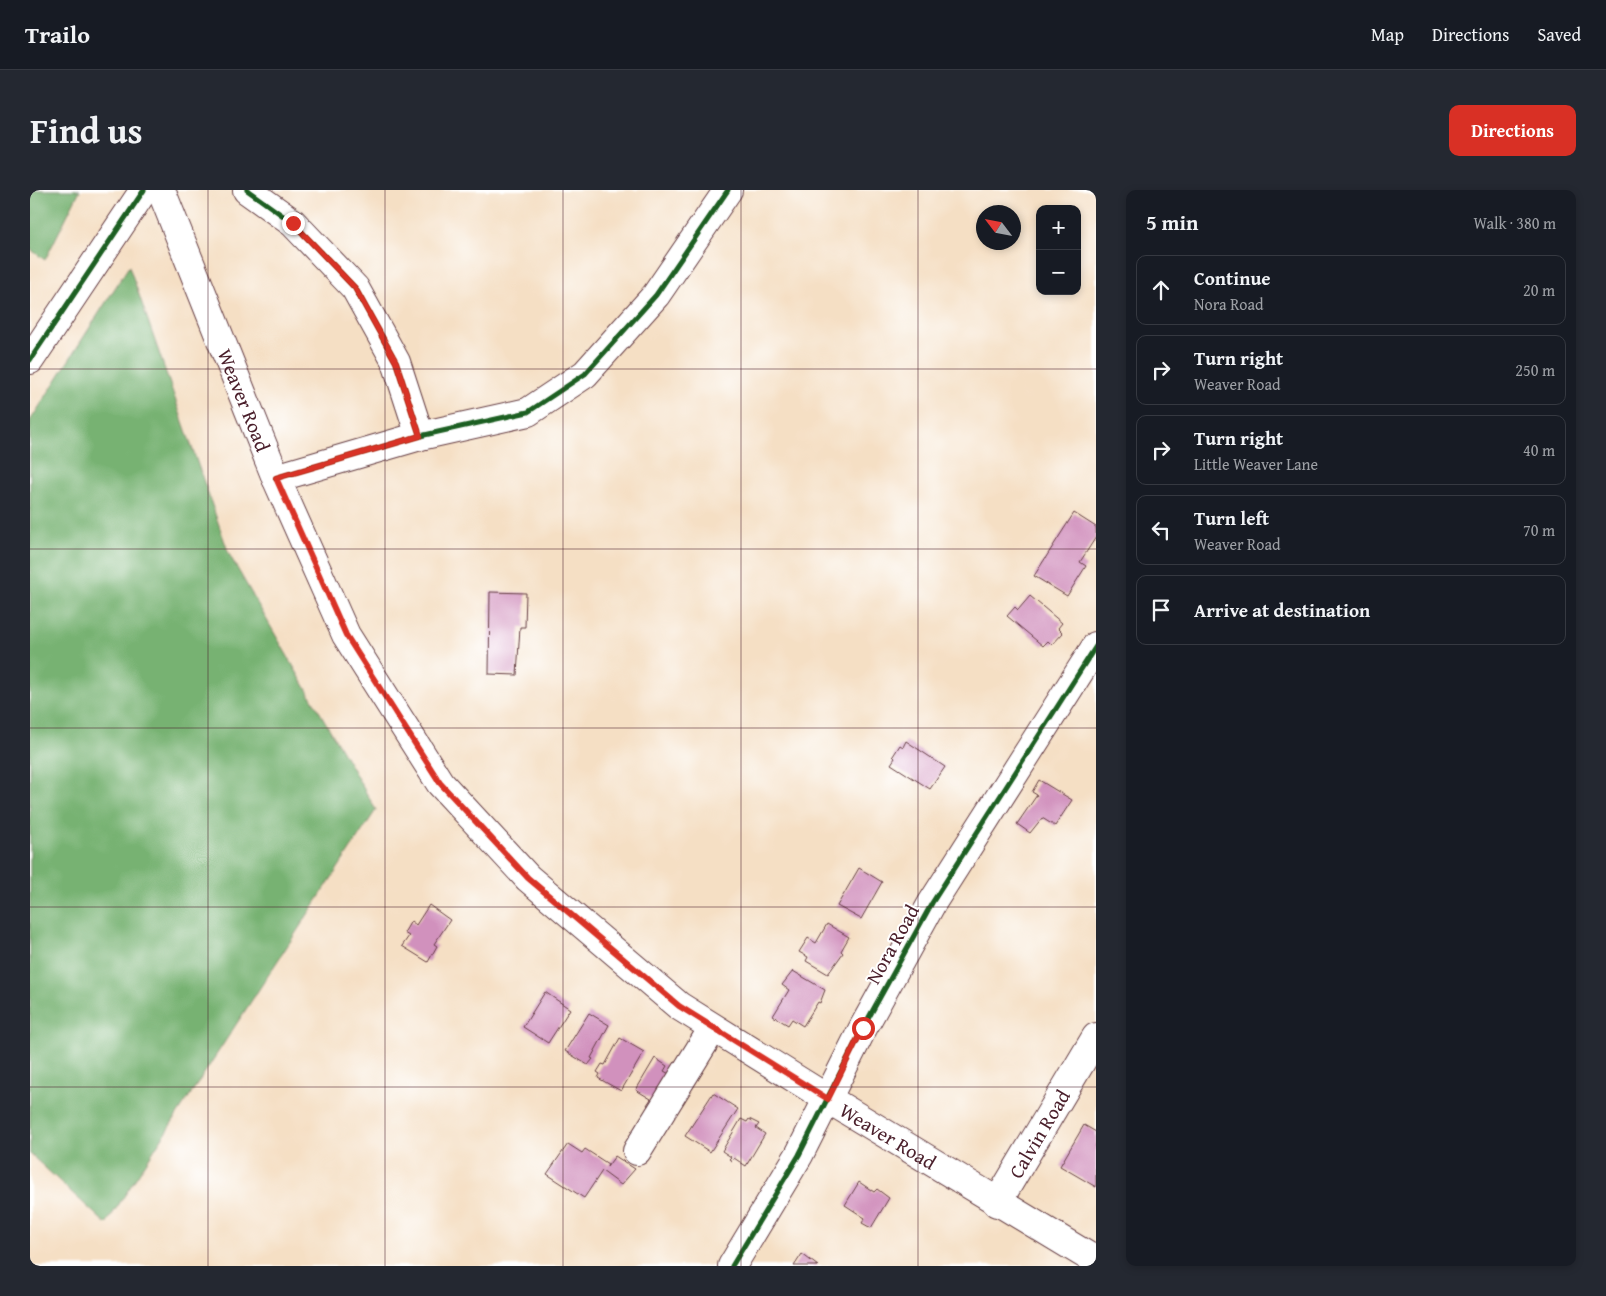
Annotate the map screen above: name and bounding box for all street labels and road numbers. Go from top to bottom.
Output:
street label: Weaver Road [211,344,278,456]
street label: Nora Road [858,899,926,989]
street label: Calvin Road [1001,1083,1076,1183]
street label: Weaver Road [835,1095,942,1176]

